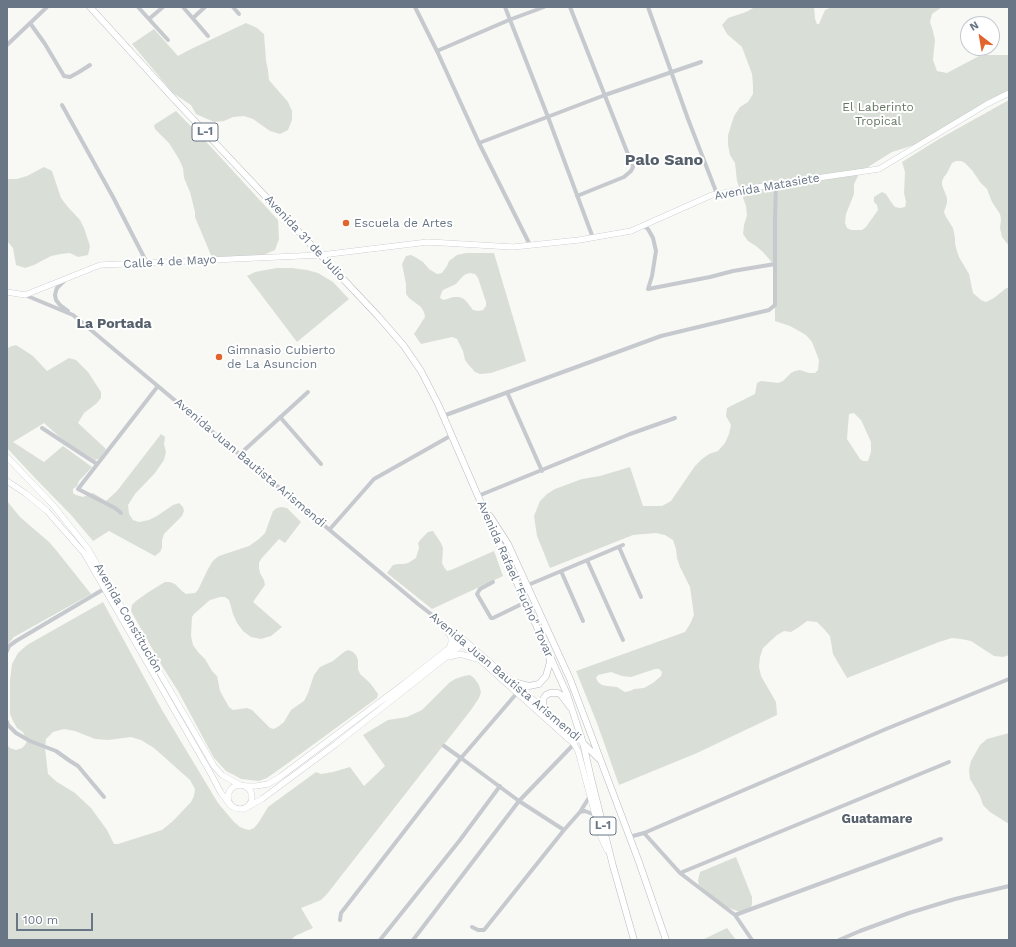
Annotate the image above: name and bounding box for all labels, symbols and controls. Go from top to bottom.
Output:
north arrow [960,16,1000,56]
text: N [967,18,981,34]
park label: El Laberinto Tropical [842,100,914,128]
road number: L-1 [192,123,218,141]
district label: Palo Sano [625,150,703,170]
street label: Avenida Matasiete [713,171,821,203]
street label: Avenida 31 de Julio [261,192,349,284]
place label: Escuela de Artes [354,216,453,230]
marker: Escuela de Artes [341,218,351,228]
street label: Calle 4 de Mayo [123,252,217,272]
district label: La Portada [76,316,152,332]
place label: Gimnasio Cubierto de La Asuncion [227,343,335,371]
marker: Gimnasio Cubierto de La Asuncion [214,352,224,362]
street label: Avenida Juan Bautista Arismendi [171,395,329,531]
street label: Avenida Rafael "Fucho" Tovar [474,498,556,660]
street label: Avenida Constitución [91,561,165,675]
street label: Avenida Juan Bautista Arismendi [426,609,584,745]
district label: Guatamare [842,811,912,827]
road number: L-1 [590,817,616,835]
scale bar [18,905,95,931]
text: 100 m [23,913,58,927]

